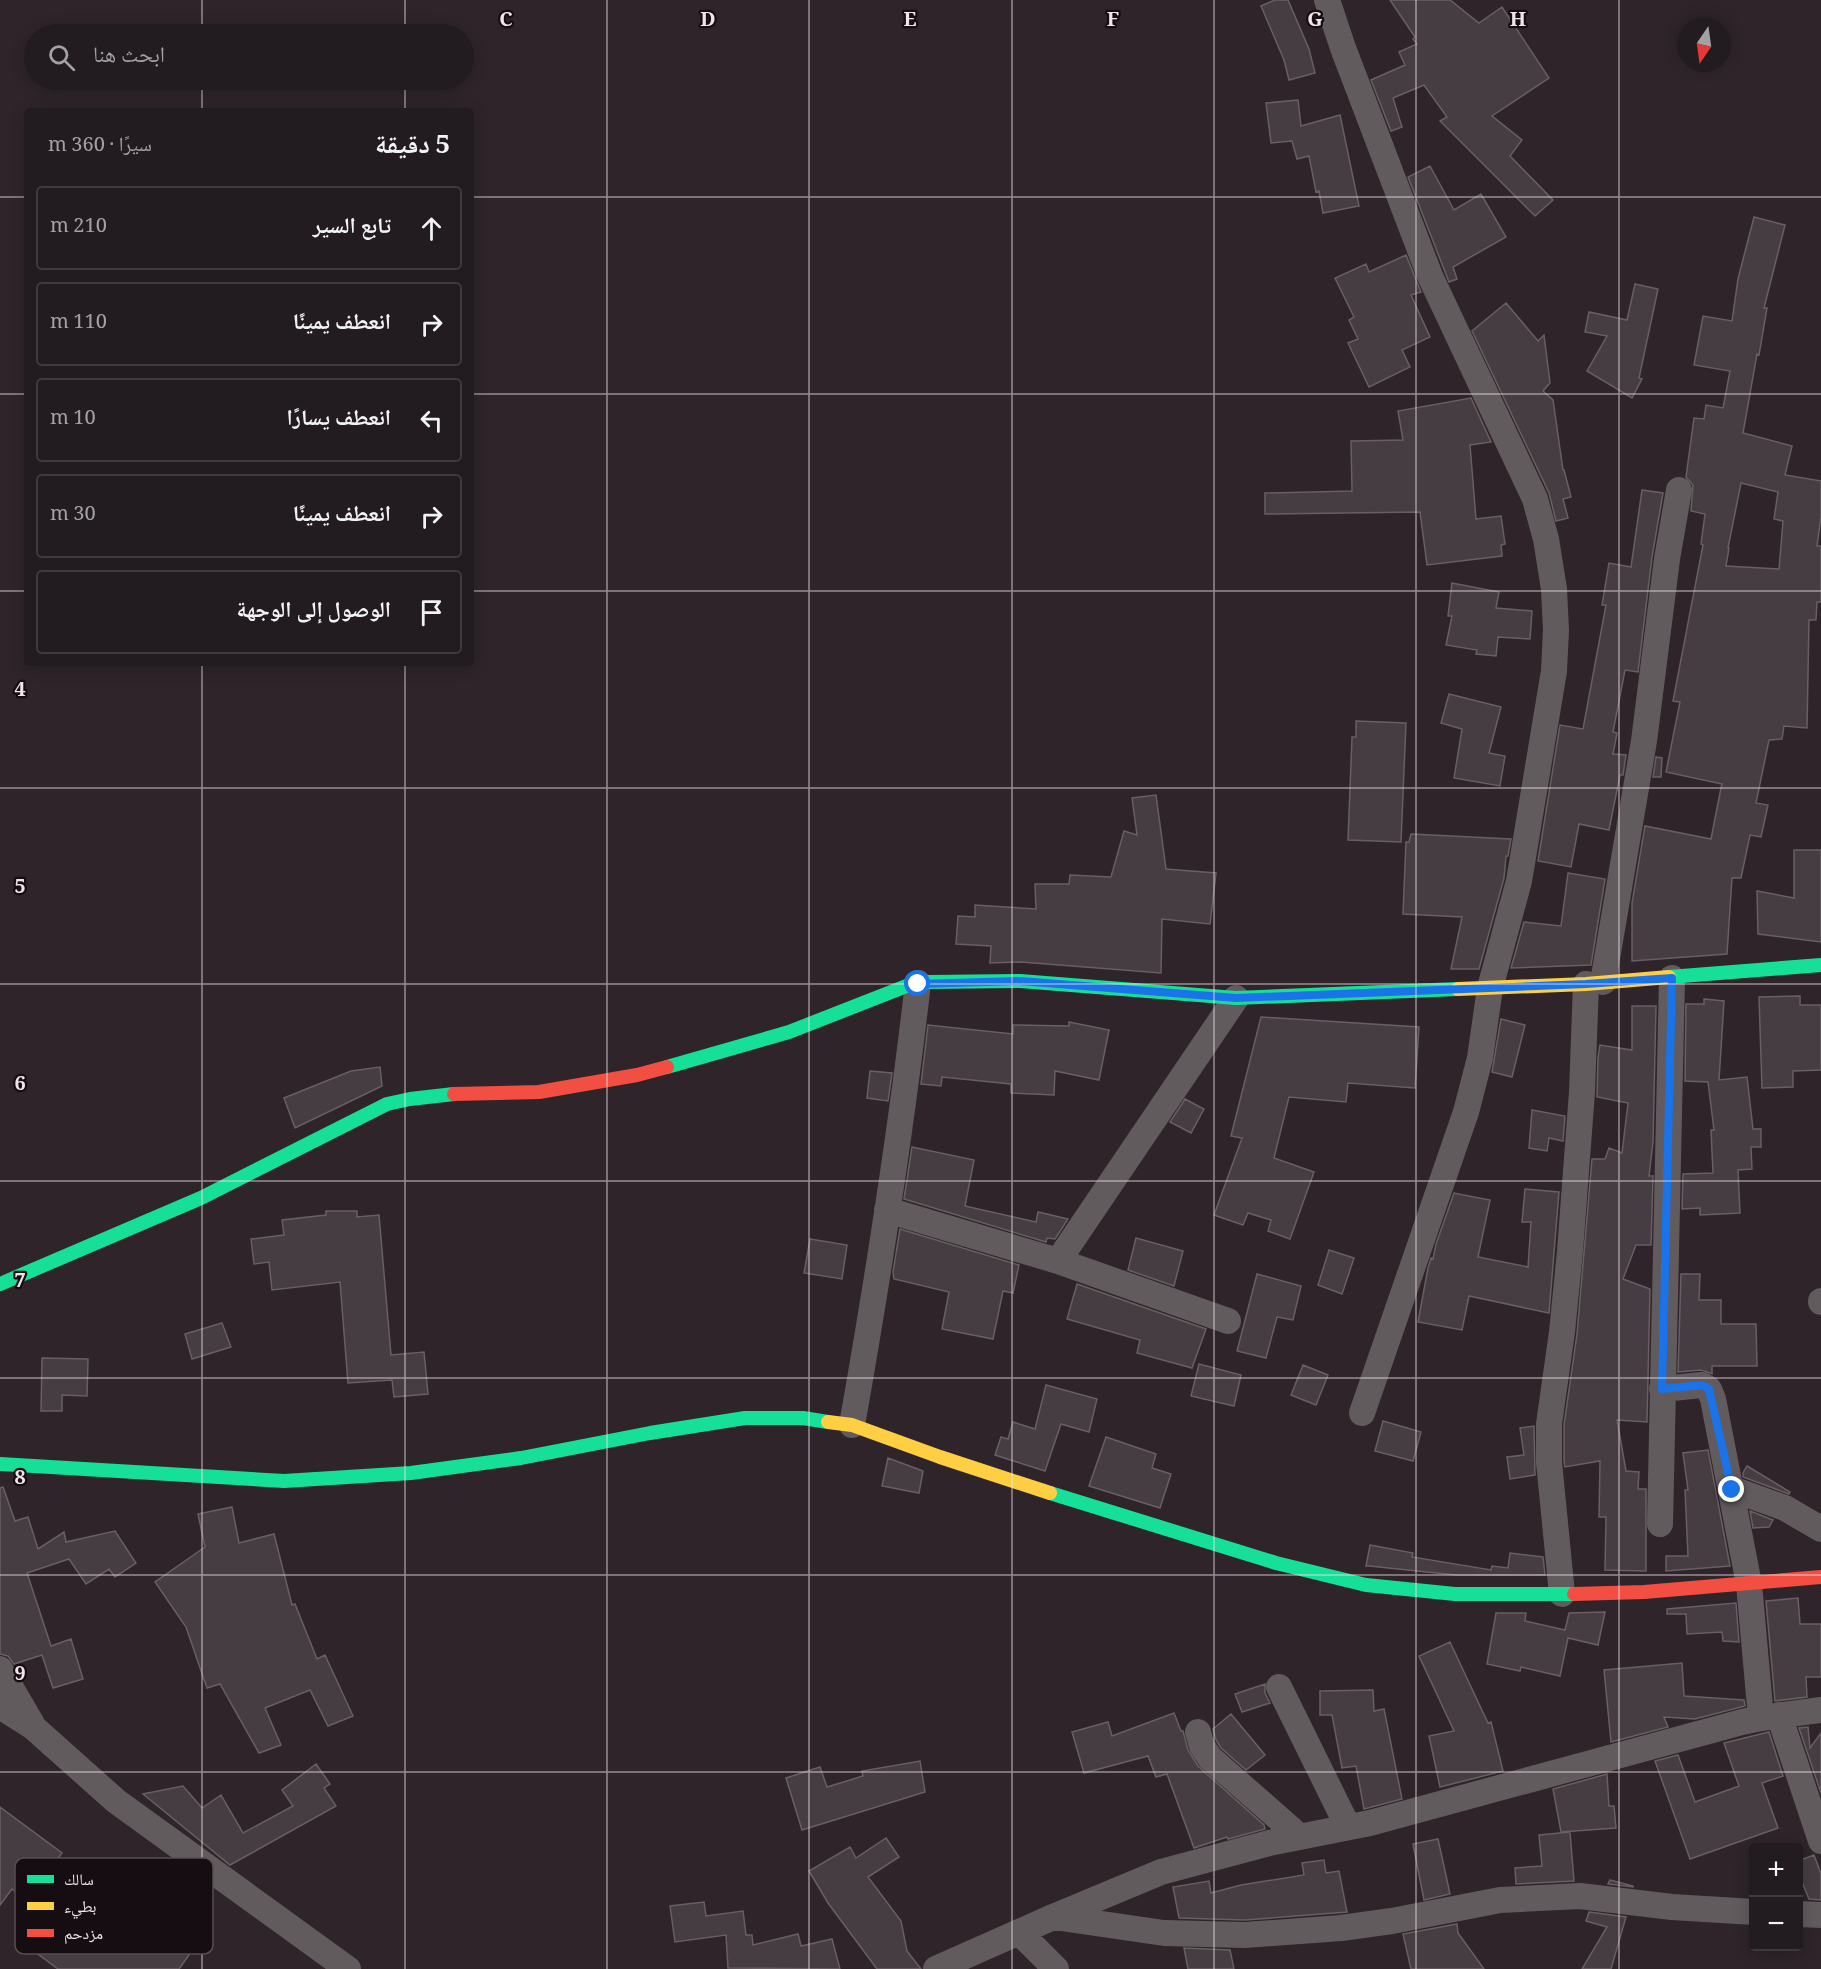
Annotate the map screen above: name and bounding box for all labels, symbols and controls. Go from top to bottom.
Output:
text: C [499,5,513,39]
text: D [700,5,716,39]
text: E [903,5,917,39]
text: F [1107,5,1119,39]
text: G [1307,5,1323,39]
text: H [1510,5,1526,39]
north arrow [1677,18,1731,72]
search box [24,24,474,90]
text: ابحث هنا [93,38,165,76]
icon: search [45,41,78,74]
text: 5 دقيقة [375,125,450,169]
text: سيرًا · 360 m [48,130,152,164]
text: تابع السير [313,209,391,247]
text: 210 m [50,211,107,245]
icon: ahead [415,212,448,245]
text: انعطف يمينًا [293,305,391,343]
text: 110 m [50,307,107,341]
icon: right [415,308,448,341]
text: انعطف يسارًا [286,401,391,439]
text: 10 m [50,403,96,437]
icon: left [415,404,448,437]
text: انعطف يمينًا [293,497,391,535]
text: 30 m [50,499,96,533]
icon: right [415,500,448,533]
text: الوصول إلى الوجهة [237,593,391,631]
icon: arrive [415,596,448,629]
text: 4 [14,675,26,709]
text: 5 [14,872,26,906]
route start [904,970,930,996]
text: 6 [14,1069,26,1103]
text: 7 [14,1266,26,1300]
text: 8 [14,1463,26,1497]
route end [1718,1476,1744,1502]
text: 9 [14,1659,26,1693]
map controls [1749,1843,1803,1951]
button: + [1749,1843,1803,1897]
legend [15,1858,213,1954]
text: سالك [64,1868,94,1895]
text: بطيء [64,1895,96,1922]
button: − [1749,1897,1803,1951]
text: مزدحم [64,1922,103,1949]

